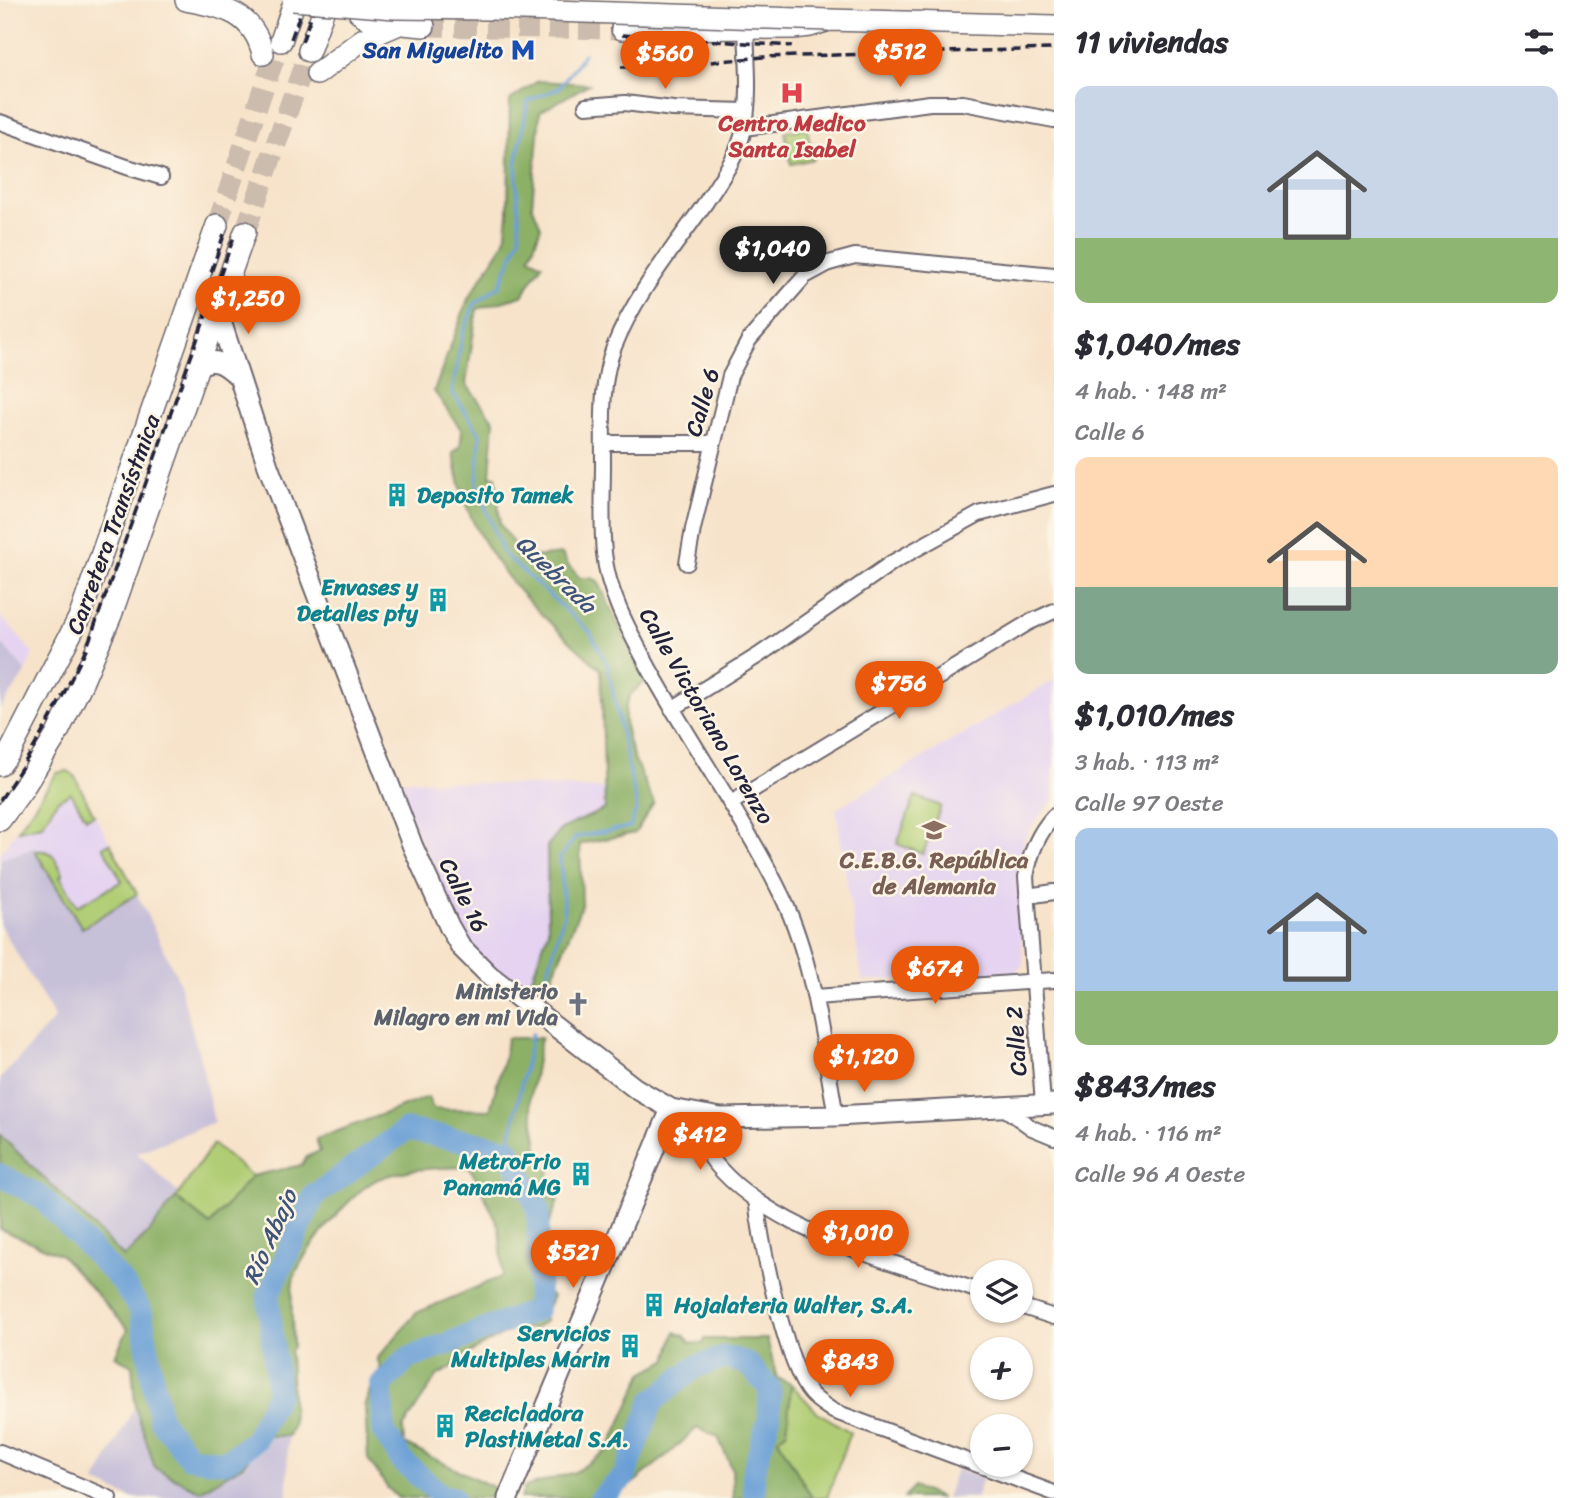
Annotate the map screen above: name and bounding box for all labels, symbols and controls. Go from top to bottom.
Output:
text: 11 viviendas [1075,15,1228,69]
icon: filters [1520,23,1558,61]
pin: $512 [859,29,941,89]
place label: San Miguelito [362,30,504,71]
text: $512 [874,31,926,72]
pin: $560 [624,32,706,91]
text: $560 [636,33,694,74]
metro station icon: San Miguelito [509,36,537,64]
hospital icon: Centro Medico Santa Isabel [778,79,806,107]
place label: Centro Medico Santa Isabel [717,103,866,170]
icon: home [1254,132,1380,258]
pin: $1,040 [716,226,830,286]
text: $1,040 [736,228,810,269]
pin: $1,250 [191,276,305,336]
text: $1,250 [211,278,285,319]
text: $1,040/mes [1075,317,1240,371]
street label: Calle 6 [673,363,732,441]
text: 4 hab. · 148 m² [1075,371,1227,412]
street label: Carretera Transístmica [55,408,173,640]
text: Calle 6 [1075,412,1145,453]
place label: Deposito Tamek [417,475,574,516]
building icon: Deposito Tamek [383,481,411,509]
icon: home [1254,503,1380,629]
water label: Quebrada [505,524,608,625]
place label: Envases y Detalles pty [297,567,419,634]
building icon: Envases y Detalles pty [424,586,452,614]
street label: Calle Victoriano Lorenzo [627,600,786,833]
pin: $756 [858,662,940,721]
text: $756 [871,663,927,704]
text: $1,010/mes [1075,688,1234,742]
text: 3 hab. · 113 m² [1075,742,1220,783]
text: Calle 97 Oeste [1075,783,1224,824]
school or university icon: C.E.B.G. República de Alemania [920,816,948,844]
place label: C.E.B.G. República de Alemania [839,840,1029,907]
street label: Calle 16 [427,850,500,940]
icon: home [1254,874,1380,1000]
pin: $674 [894,946,976,1006]
text: $674 [907,948,963,989]
place label: Ministerio Milagro en mi Vida [373,971,558,1038]
church icon: Ministerio Milagro en mi Vida [564,990,592,1018]
street label: Calle 2 [994,1005,1039,1077]
pin: $1,120 [807,1034,921,1094]
text: $1,120 [829,1036,899,1077]
text: $843/mes [1075,1059,1216,1113]
pin: $412 [659,1112,741,1172]
text: 4 hab. · 116 m² [1075,1113,1222,1154]
text: $412 [674,1114,727,1155]
place label: MetroFrio Panamá MG [443,1141,561,1208]
text: Calle 96 A Oeste [1075,1154,1245,1195]
building icon: MetroFrio Panamá MG [567,1160,595,1188]
water label: Río Abajo [230,1181,310,1291]
pin: $1,010 [801,1210,915,1270]
text: $1,010 [823,1212,893,1253]
pin: $521 [532,1230,614,1290]
text: $521 [547,1232,599,1273]
map controls [970,1260,1033,1477]
button: layers [970,1260,1033,1323]
place label: Hojalateria Walter, S.A. [673,1285,914,1326]
building icon: Hojalateria Walter, S.A. [640,1291,668,1319]
place label: Servicios Multiples Marin [450,1313,611,1380]
building icon: Servicios Multiples Marin [616,1332,644,1360]
button: + [970,1337,1033,1400]
pin: $843 [809,1340,891,1399]
text: $843 [822,1341,878,1382]
place label: Recicladora PlastiMetal S.A. [464,1393,629,1460]
building icon: Recicladora PlastiMetal S.A. [431,1412,459,1440]
button: − [970,1414,1033,1477]

